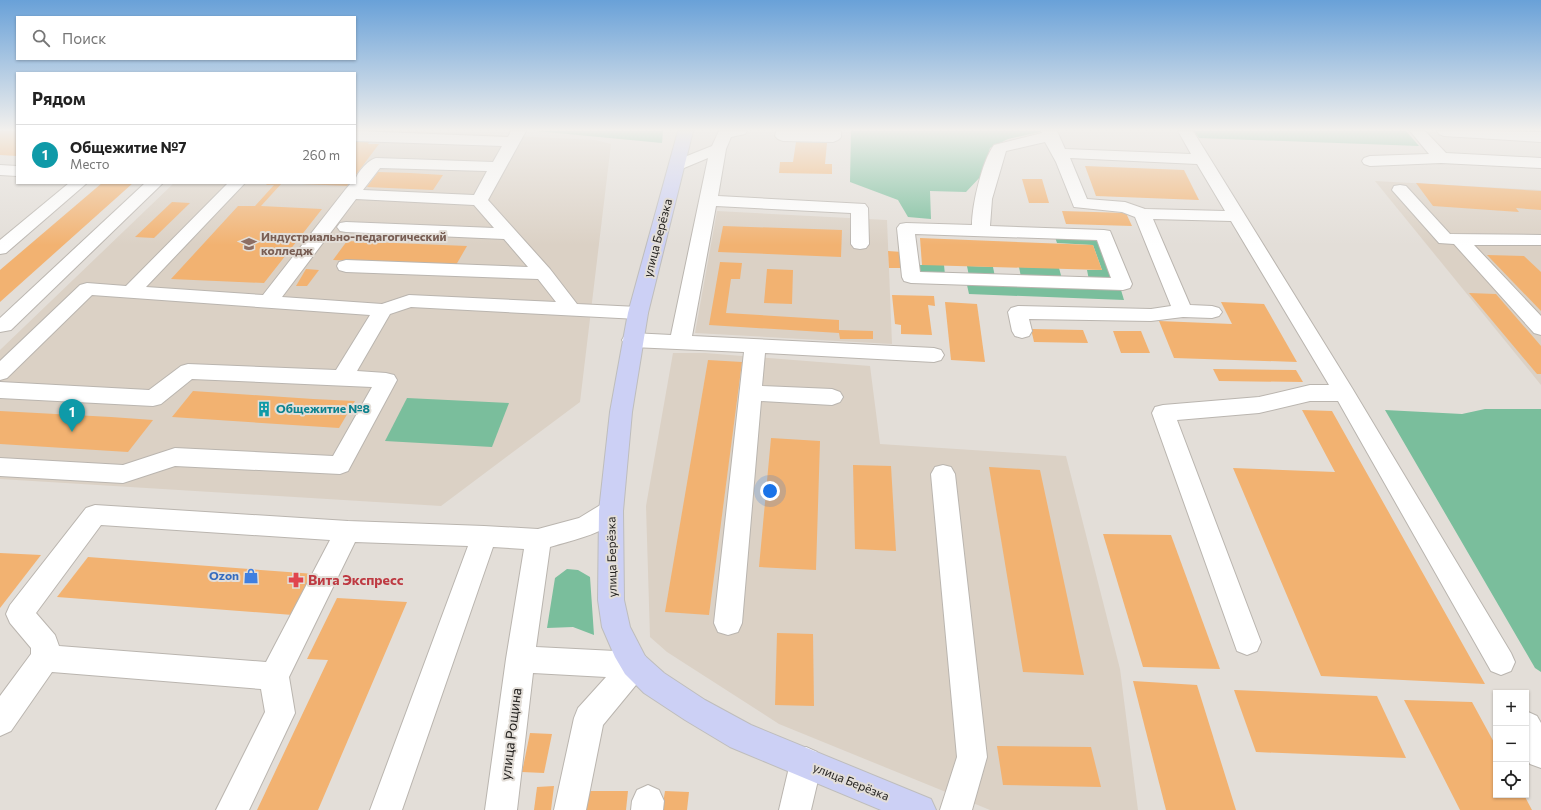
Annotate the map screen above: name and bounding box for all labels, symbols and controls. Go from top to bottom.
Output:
search box [16,16,356,60]
icon: search [30,27,52,49]
text: Поиск [62,29,106,47]
text: Рядом [32,88,86,109]
text: Общежитие №7 [70,138,186,156]
text: 1 [42,147,48,163]
text: 260 m [303,147,340,163]
text: Место [70,156,110,172]
street label: улица Берёзка [640,197,674,279]
place label: Индустриально-педагогический колледж [261,229,446,257]
school or university icon: Индустриально-педагогический колледж [240,235,258,253]
pin: 1 [59,399,85,432]
building icon: Общежитие №8 [255,400,273,418]
place label: Общежитие №8 [276,401,370,415]
your location [760,481,780,501]
street label: улица Берёзка [603,517,619,598]
shop icon: Ozon [242,567,260,585]
place label: Ozon [209,568,239,582]
pharmacy icon: Вита Экспресс [287,571,305,589]
place label: Вита Экспресс [308,571,404,588]
street label: улица Рощина [496,687,525,781]
map controls [1493,690,1529,798]
button: + [1493,690,1529,726]
button: − [1493,726,1529,762]
street label: улица Берёзка [811,759,891,803]
button: locate [1493,762,1529,798]

